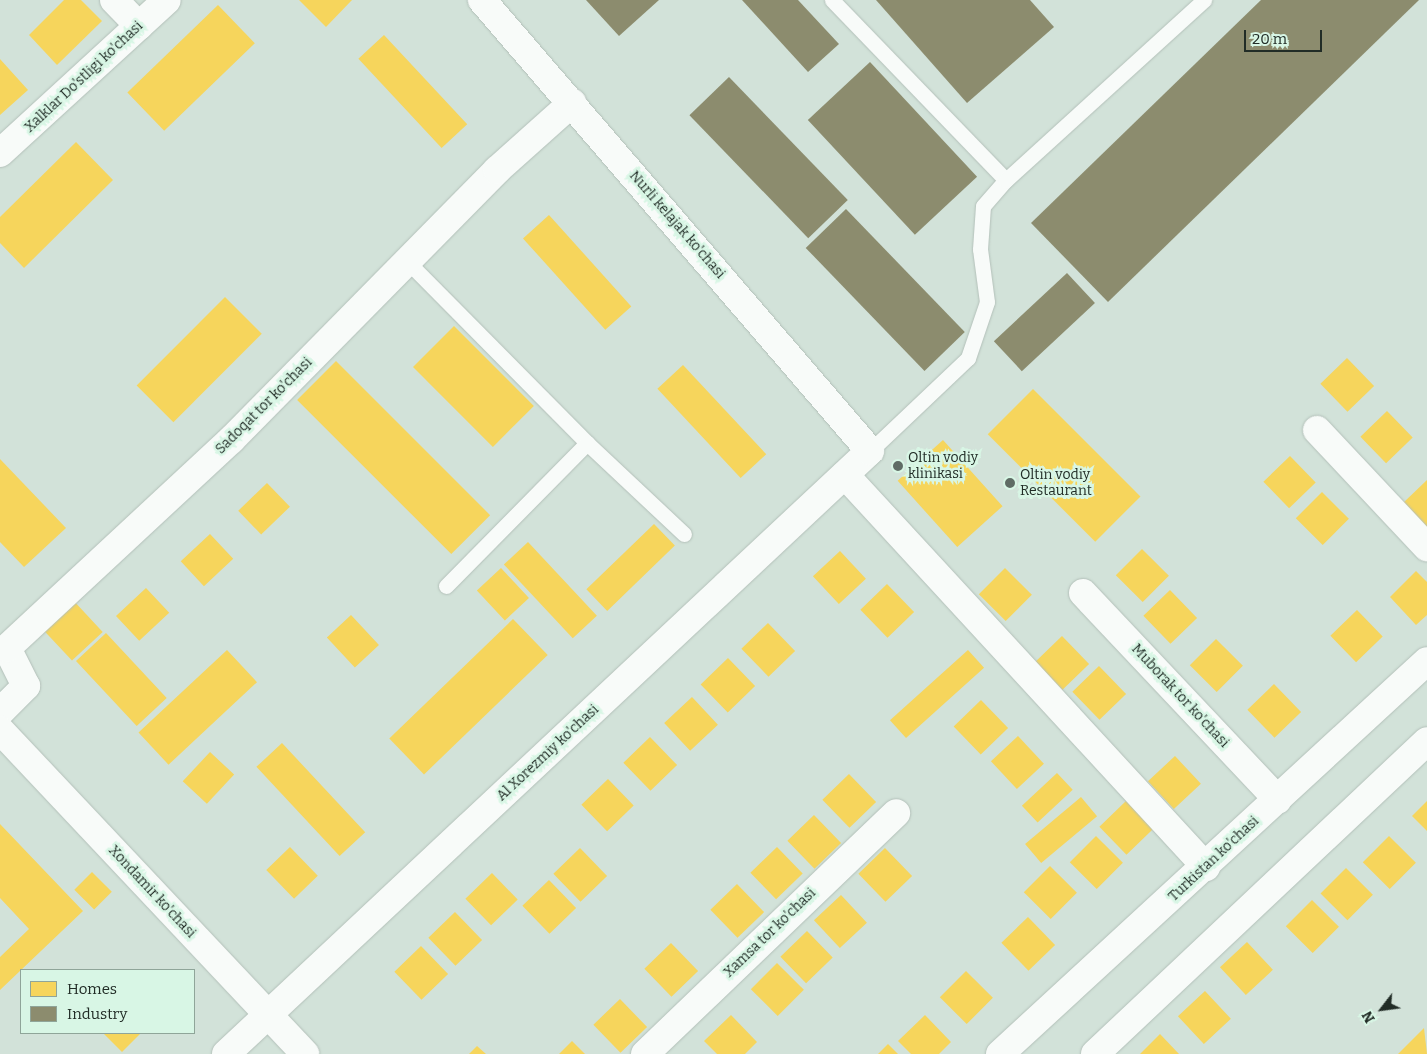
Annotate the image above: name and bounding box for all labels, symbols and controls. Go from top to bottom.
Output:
street label: Xalklar Do'stligi ko'chasi [21,18,147,136]
scale bar [1247,20,1324,52]
text: 20 m [1252,30,1287,48]
street label: Nurli kelajak ko'chasi [626,168,728,282]
street label: Sadoqat tor ko'chasi [212,354,316,458]
place label: Oltin vodiy klinikasi [908,450,978,482]
marker: Oltin vodiy klinikasi [892,460,904,472]
place label: Oltin vodiy Restaurant [1020,467,1092,500]
marker: Oltin vodiy Restaurant [1004,477,1016,489]
street label: Muborak tor ko'chasi [1128,641,1232,751]
street label: Al Xorezmiy ko'chasi [493,701,603,805]
street label: Turkistan ko'chasi [1165,813,1263,905]
street label: Xondamir ko'chasi [105,842,199,942]
street label: Xamsa tor ko'chasi [721,885,819,981]
legend [20,969,195,1034]
text: Homes [67,980,117,998]
north arrow [1357,984,1407,1034]
text: Industry [67,1005,127,1023]
text: N [1359,1008,1379,1026]

